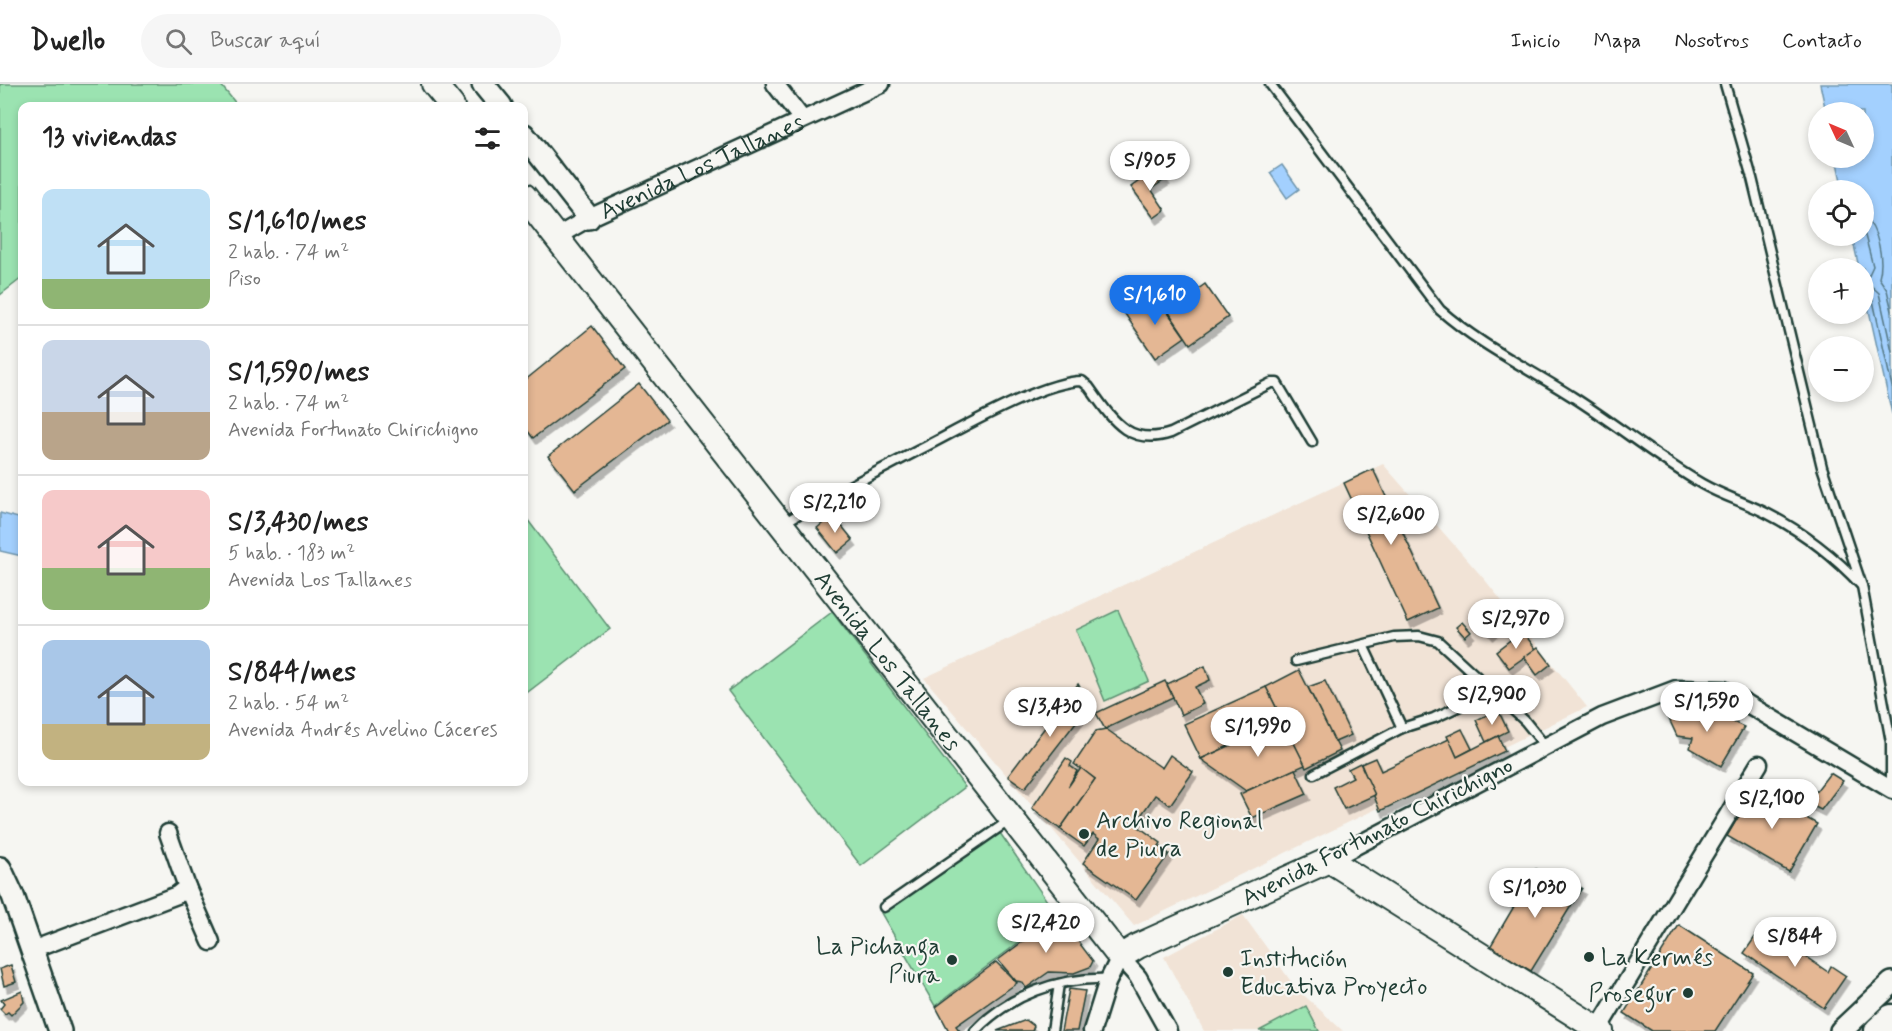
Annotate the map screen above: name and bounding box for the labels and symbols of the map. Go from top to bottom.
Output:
north arrow [1808,102,1874,168]
street label: Avenida Los Tallanes [595,107,810,228]
pin: S/905 [1108,141,1192,192]
pin: S/1,610 [1100,275,1210,326]
pin: S/2,210 [780,483,890,534]
pin: S/2,600 [1336,495,1446,546]
street label: Avenida Los Tallanes [806,565,967,758]
pin: S/2,970 [1461,599,1571,650]
pin: S/2,900 [1437,675,1547,726]
pin: S/1,590 [1652,682,1762,733]
pin: S/3,430 [995,687,1105,738]
pin: S/1,990 [1203,707,1313,758]
street label: Avenida Fortunato Chirichigno [1237,750,1519,914]
pin: S/2,100 [1717,779,1827,830]
place label: Archivo Regional de Piura [1096,806,1263,865]
marker: Archivo Regional de Piura [1077,827,1091,841]
pin: S/1,030 [1480,868,1590,919]
pin: S/2,420 [991,903,1101,954]
pin: S/844 [1753,917,1837,968]
place label: La Pichanga Piura [816,932,941,991]
place label: La Kermés [1601,943,1714,974]
place label: Institución Educativa Proyecto [1240,944,1428,1003]
marker: La Kermés [1582,950,1596,964]
marker: La Pichanga Piura [945,953,959,967]
marker: Institución Educativa Proyecto [1221,965,1235,979]
place label: Prosegur [1589,979,1677,1013]
marker: Prosegur [1681,986,1695,1000]

